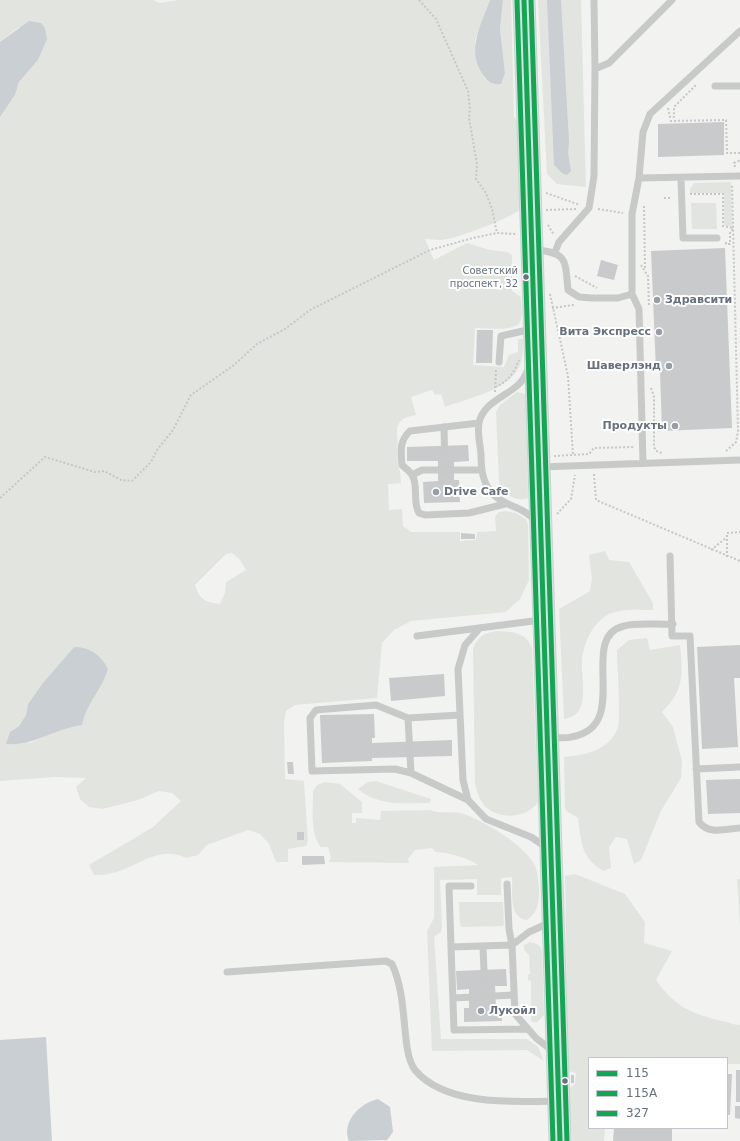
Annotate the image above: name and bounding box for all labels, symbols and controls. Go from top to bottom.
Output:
place label: Советский проспект, 32 [450,265,518,288]
marker: Советский проспект, 32 [521,272,531,282]
place label: Здравсити [665,293,732,307]
marker: Здравсити [652,295,662,305]
place label: Вита Экспресс [559,325,651,339]
marker: Вита Экспресс [654,327,664,337]
place label: Шаверлэнд [587,359,661,373]
marker: Шаверлэнд [664,361,674,371]
place label: Продукты [603,419,667,433]
marker: Продукты [670,421,680,431]
place label: Drive Cafe [444,485,509,499]
marker: Drive Cafe [431,487,441,497]
place label: Лукойл [489,1004,536,1018]
marker: Лукойл [476,1006,486,1016]
legend [588,1057,728,1129]
text: 115 [626,1066,649,1080]
unlabelled marker [560,1076,570,1086]
text: 115А [626,1086,657,1100]
text: 327 [626,1106,649,1120]

